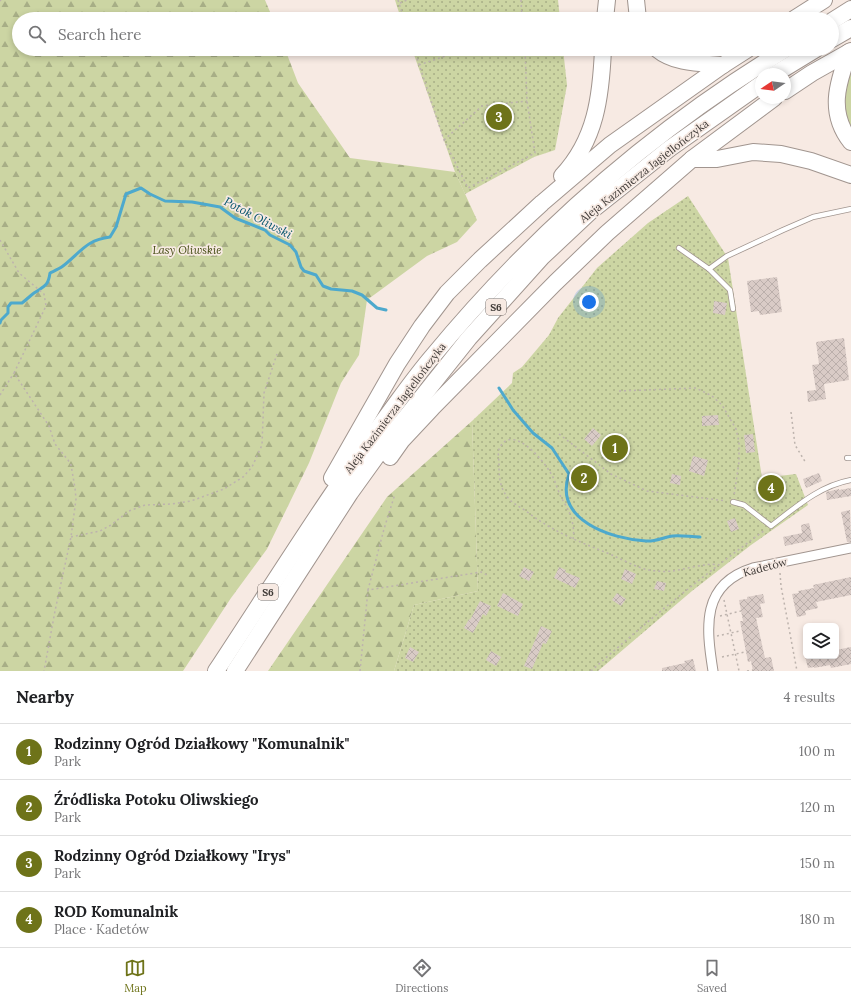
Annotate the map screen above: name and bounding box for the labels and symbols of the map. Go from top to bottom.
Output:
north arrow [755,68,791,104]
pin: 3 [486,102,512,132]
street label: Aleja Kazimierza Jagiellończyka [576,116,712,226]
water label: Potok Oliwski [222,193,295,242]
park label: Lasy Oliwskie [153,243,221,257]
your location [579,292,599,312]
road number: S6 [486,299,506,315]
street label: Aleja Kazimierza Jagiellończyka [341,340,449,477]
pin: 1 [602,433,628,463]
pin: 2 [571,463,597,493]
pin: 4 [758,473,784,503]
street label: Kadetów [741,554,789,580]
road number: S6 [258,584,278,600]

